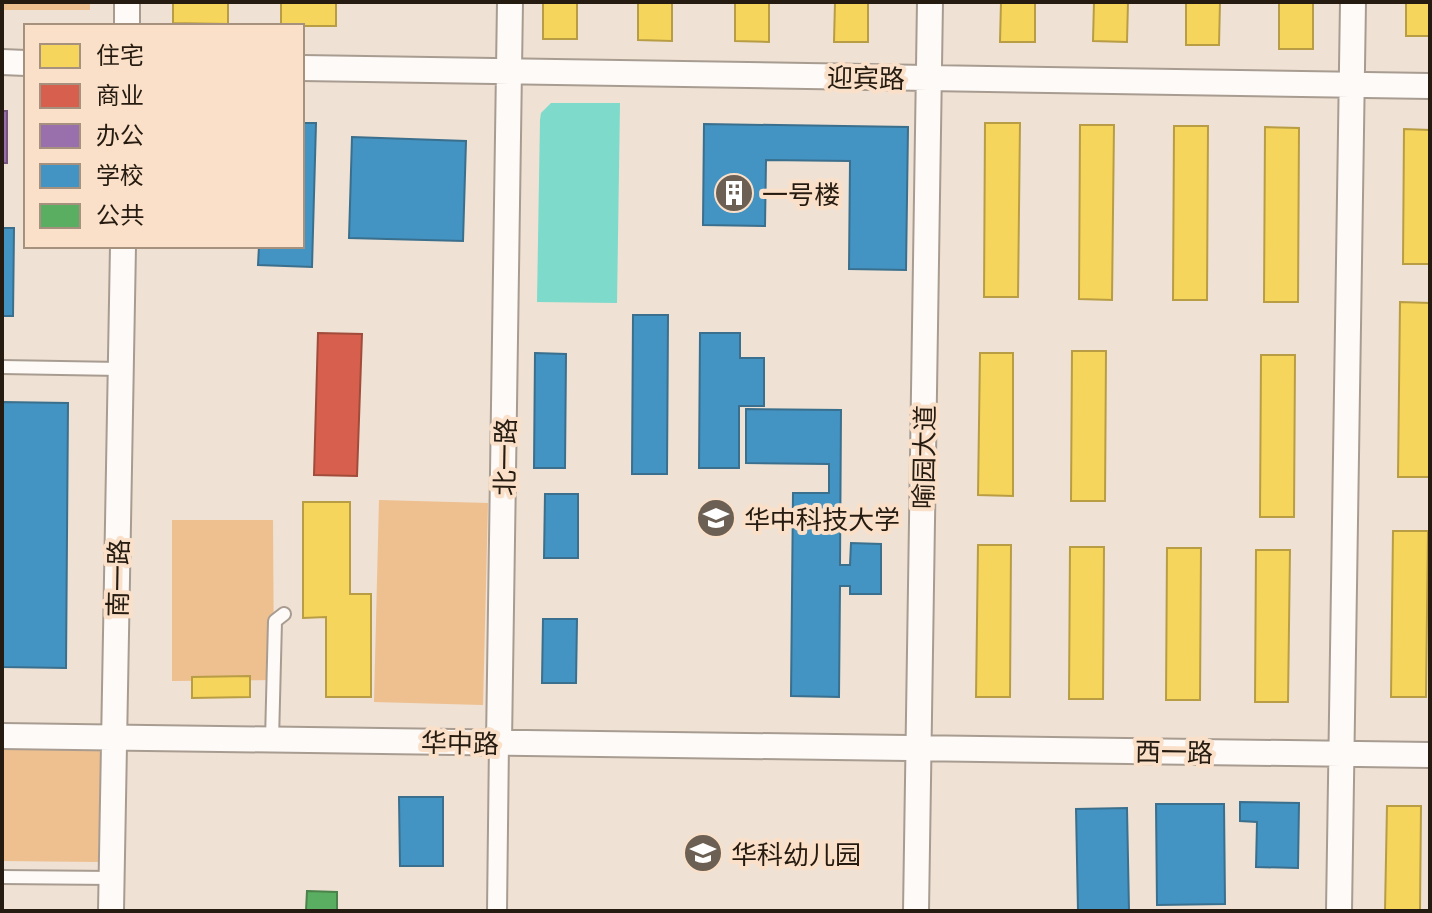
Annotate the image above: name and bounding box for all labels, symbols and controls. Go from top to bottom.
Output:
legend [24,24,304,248]
text: 住宅 [96,40,144,69]
street label: 迎宾路 [827,61,905,93]
text: 商业 [96,80,144,109]
text: 办公 [96,120,144,149]
text: 学校 [96,160,144,189]
building icon: 一号楼 [713,172,755,214]
place label: 一号楼 [762,178,840,209]
text: 公共 [96,200,144,229]
street label: 喻园大道 [907,405,939,509]
street label: 北一路 [488,418,520,496]
school or university icon: 华中科技大学 [695,497,737,539]
place label: 华中科技大学 [744,503,900,534]
street label: 南一路 [101,539,133,617]
street label: 华中路 [421,726,499,758]
street label: 西一路 [1135,735,1213,767]
school or university icon: 华科幼儿园 [682,832,724,874]
place label: 华科幼儿园 [731,838,861,869]

